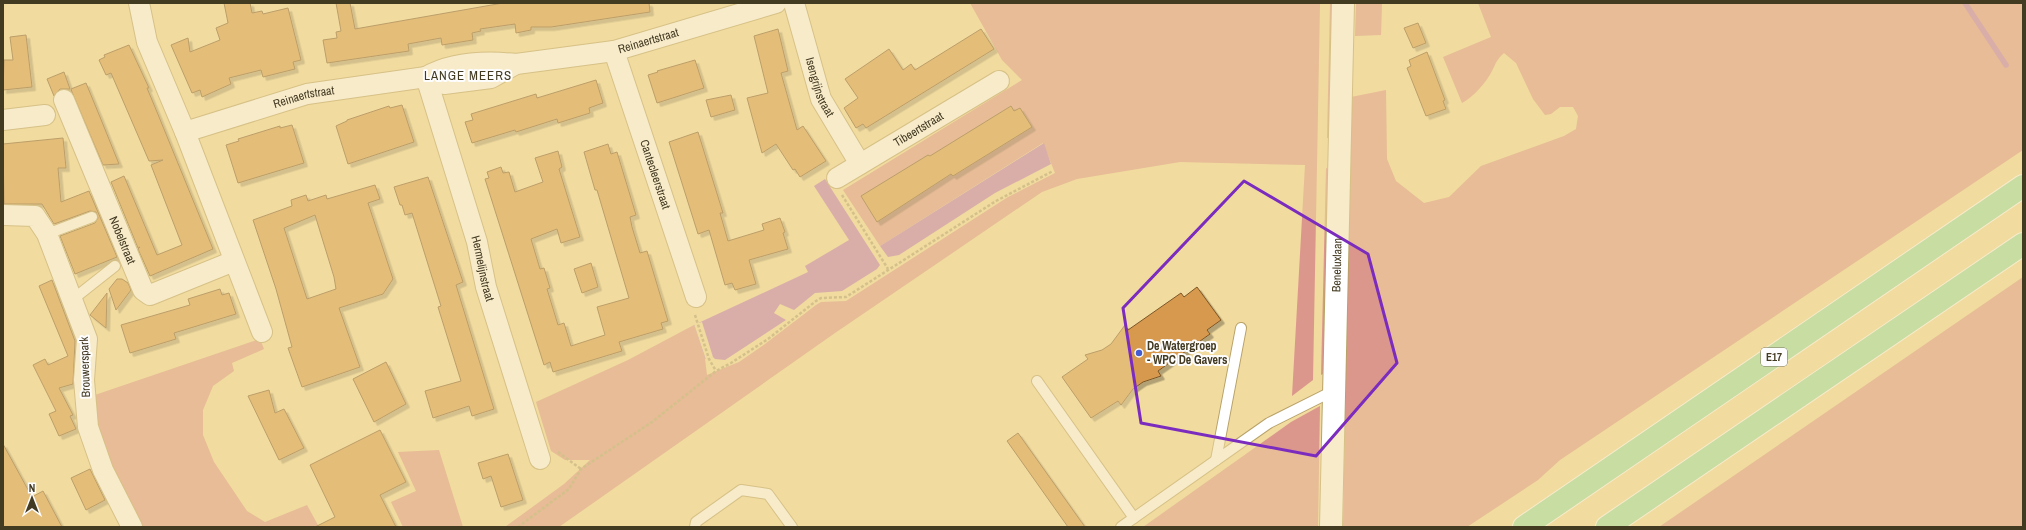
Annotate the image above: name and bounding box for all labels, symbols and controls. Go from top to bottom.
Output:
street label: Reinaertstraat [616,24,681,57]
street label: Isengrijnstraat [802,55,838,120]
district label: LANGE MEERS [424,67,512,84]
street label: Reinaertstraat [271,82,336,112]
street label: Tibeertstraat [891,108,947,150]
street label: Cantecleerstraat [636,137,674,211]
street label: Nobelstraat [105,214,140,267]
street label: Hermelijnstraat [467,233,498,303]
street label: Beneluxlaan [1328,238,1346,292]
street label: Brouwerspark [76,336,94,398]
place label: De Watergroep - WPC De Gavers [1147,338,1228,368]
marker: De Watergroep - WPC De Gavers [1134,348,1144,358]
road number: E17 [1761,348,1787,366]
north arrow [12,478,52,518]
text: N [29,481,35,495]

